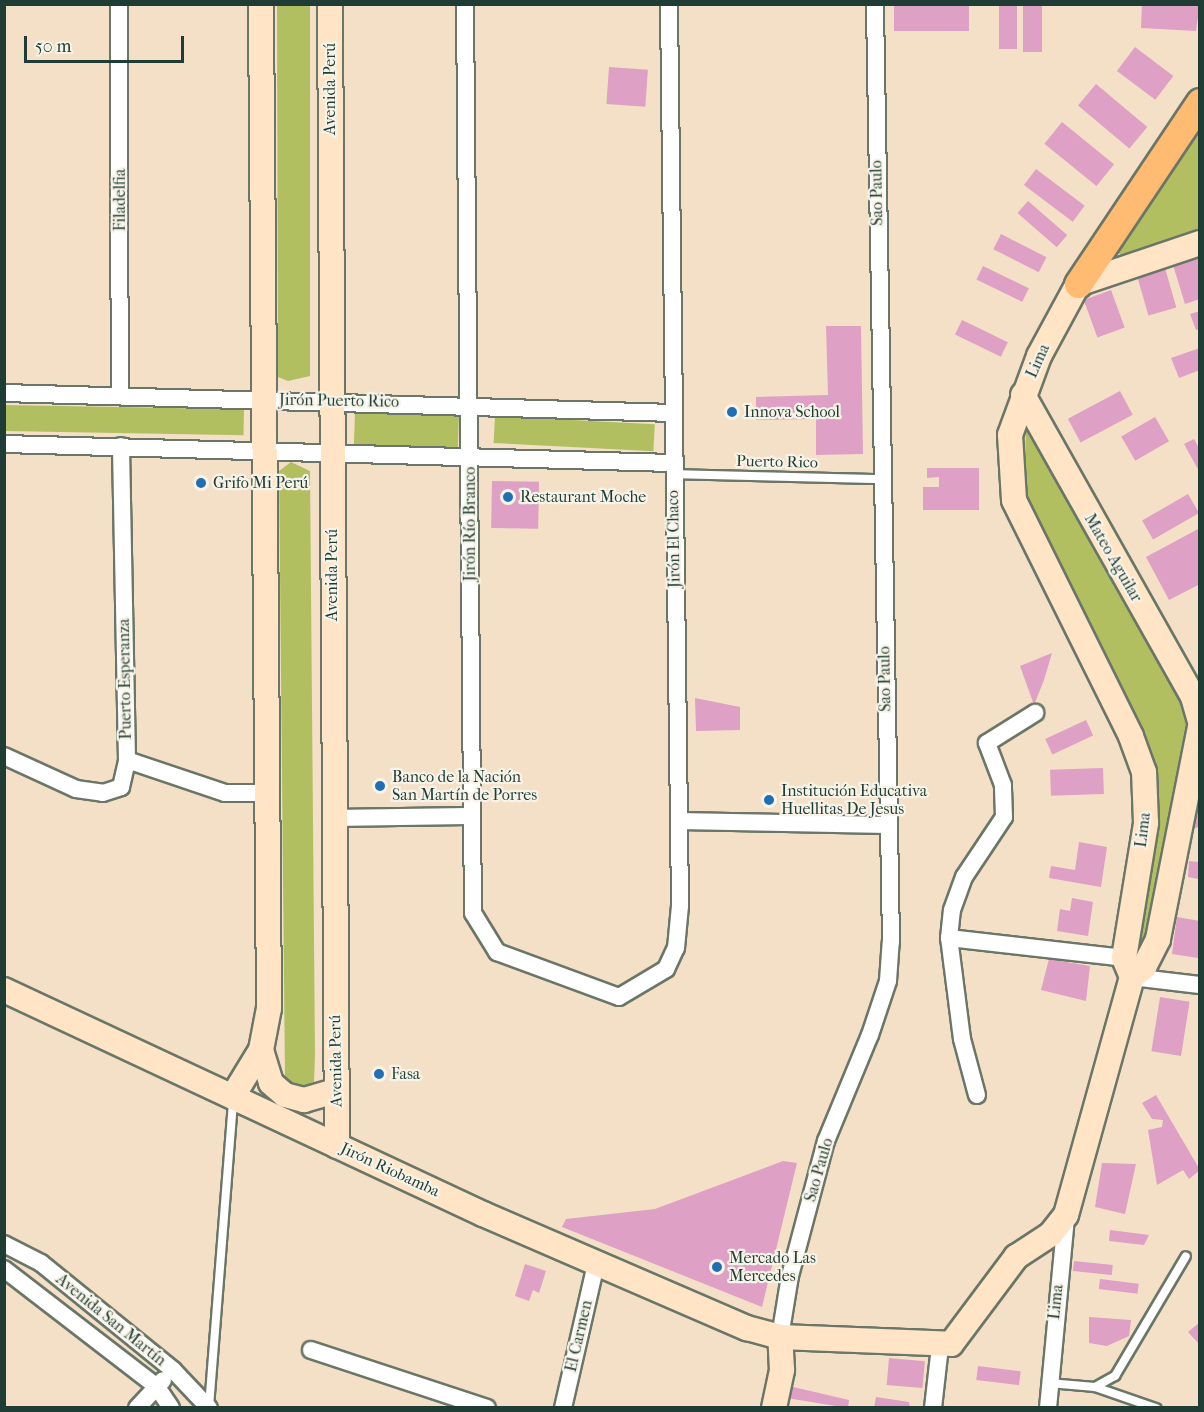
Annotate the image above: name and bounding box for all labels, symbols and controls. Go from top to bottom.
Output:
scale bar [27,24,188,62]
text: 50 m [35,36,71,57]
street label: Avenida Perú [320,43,340,135]
street label: Sao Paulo [867,160,887,226]
street label: Filadelfia [110,169,130,231]
street label: Lima [1022,341,1054,381]
street label: Jirón Puerto Rico [279,390,399,412]
place label: Innova School [744,402,840,422]
marker: Innova School [725,405,739,419]
street label: Puerto Rico [736,452,818,472]
street label: Jirón Río Branco [460,467,480,581]
place label: Grifo Mi Perú [213,473,308,493]
marker: Grifo Mi Perú [194,476,208,490]
place label: Restaurant Moche [520,487,646,507]
marker: Restaurant Moche [501,490,515,504]
street label: Jirón El Chaco [664,490,684,588]
street label: Mateo Aguilar [1080,510,1146,606]
street label: Avenida Perú [322,529,342,621]
street label: Puerto Esperanza [114,618,136,740]
street label: Sao Paulo [875,646,895,712]
place label: Banco de la Nación San Martín de Porres [392,767,537,805]
marker: Banco de la Nación San Martín de Porres [373,779,387,793]
place label: Institución Educativa Huellitas De Jesus [781,781,927,819]
marker: Institución Educativa Huellitas De Jesus [762,793,776,807]
street label: Lima [1131,811,1155,849]
street label: Avenida Perú [326,1015,346,1107]
place label: Fasa [391,1064,420,1084]
marker: Fasa [372,1067,386,1081]
street label: Sao Paulo [801,1136,837,1204]
street label: Jirón Riobamba [337,1139,443,1201]
place label: Mercado Las Mercedes [729,1248,816,1286]
marker: Mercado Las Mercedes [710,1260,724,1274]
street label: Avenida San Martín [52,1270,170,1370]
street label: Lima [1045,1284,1067,1320]
street label: El Carmen [561,1298,597,1374]

